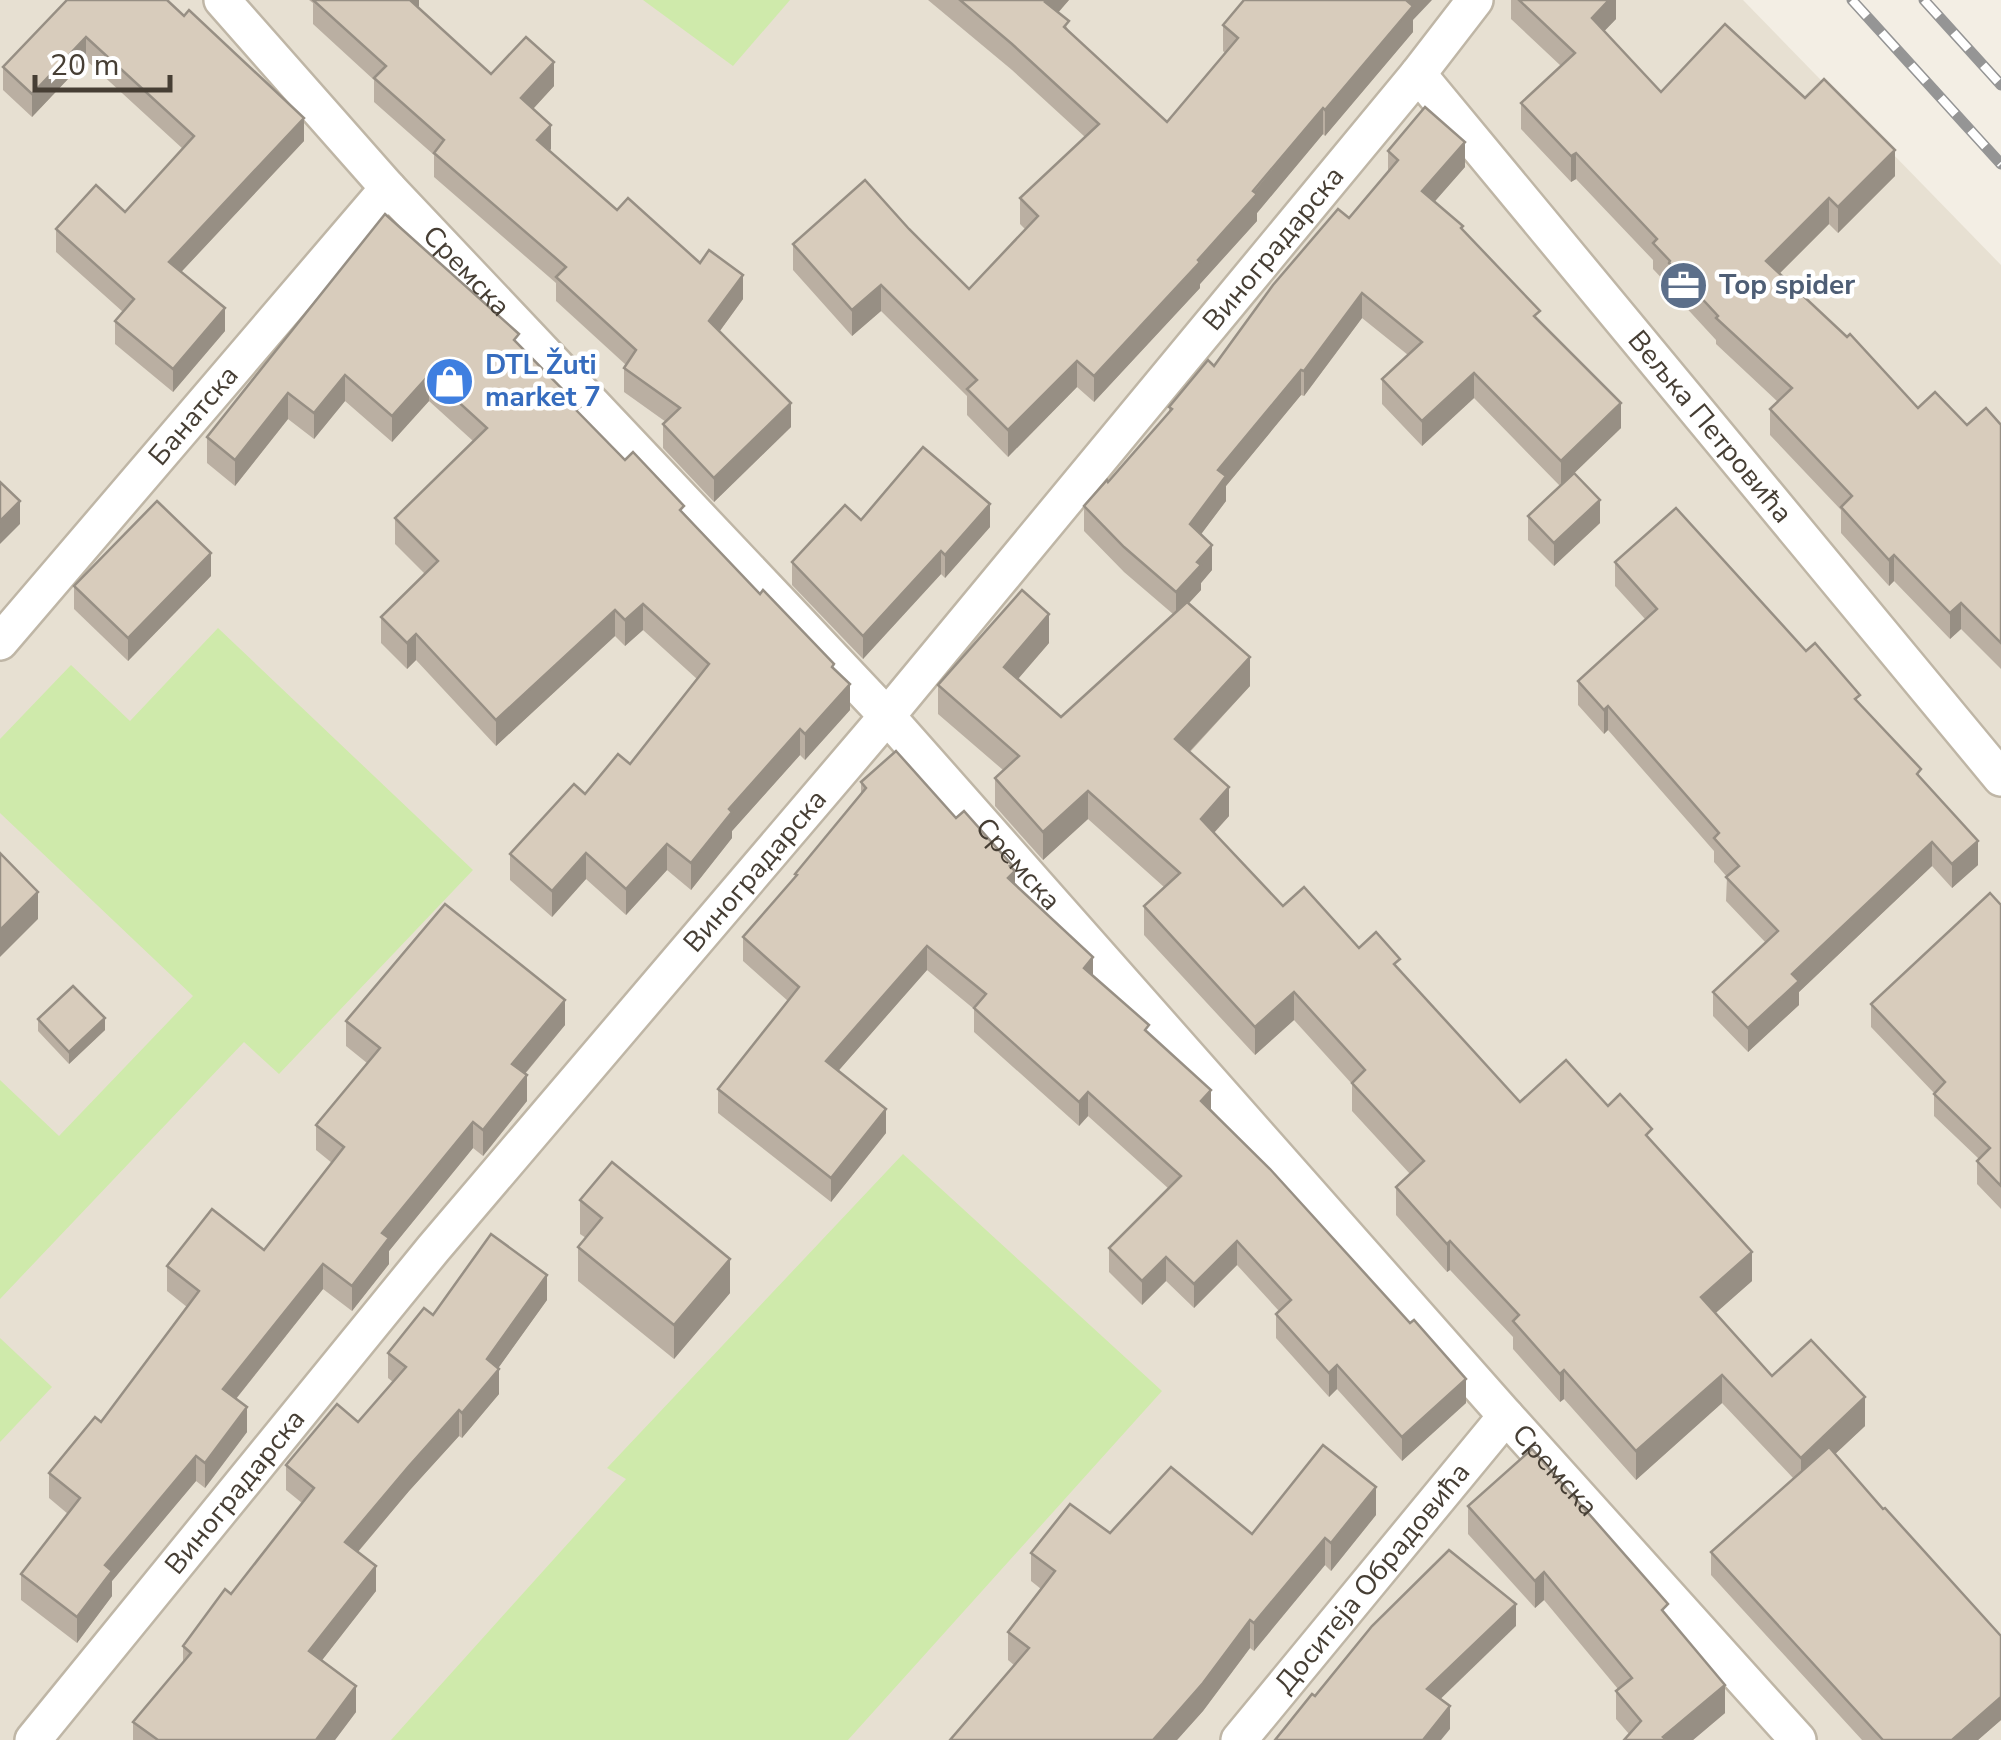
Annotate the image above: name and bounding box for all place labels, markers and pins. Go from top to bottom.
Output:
office icon: Top spider [1658,259,1710,311]
place label: Top spider [1719,266,1855,304]
place label: DTL Žuti market 7 [485,346,601,416]
shop icon: DTL Žuti market 7 [424,355,476,407]

